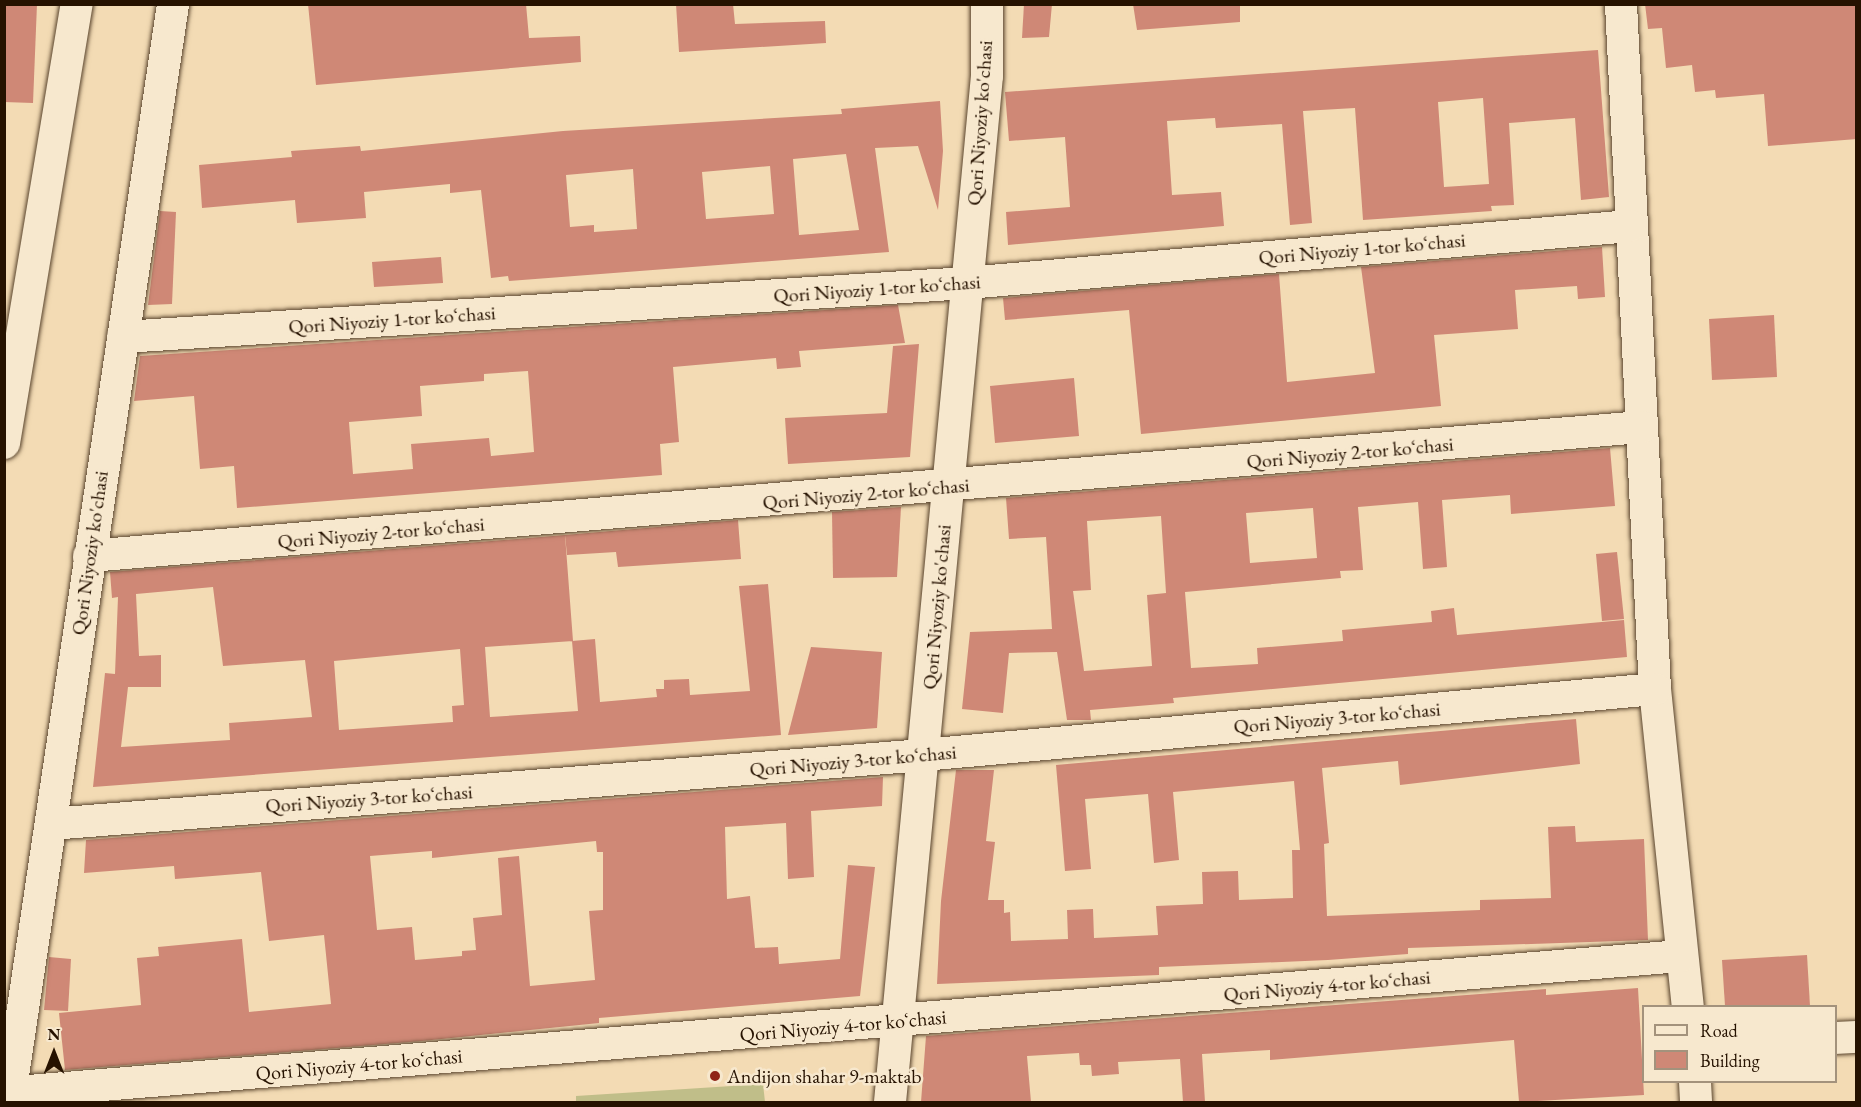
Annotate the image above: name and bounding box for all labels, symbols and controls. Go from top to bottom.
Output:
street label: Qori Niyoziy ko'chasi [962,40,998,206]
street label: Qori Niyoziy 1-tor koʻchasi [1258,228,1466,270]
street label: Qori Niyoziy 1-tor koʻchasi [773,270,981,308]
street label: Qori Niyoziy 1-tor koʻchasi [288,301,496,339]
street label: Qori Niyoziy 2-tor koʻchasi [1246,432,1454,474]
street label: Qori Niyoziy ko'chasi [67,469,113,637]
street label: Qori Niyoziy 2-tor koʻchasi [762,473,970,515]
street label: Qori Niyoziy 2-tor koʻchasi [277,512,485,554]
street label: Qori Niyoziy ko'chasi [918,523,956,691]
street label: Qori Niyoziy 3-tor koʻchasi [1233,697,1441,739]
street label: Qori Niyoziy 3-tor koʻchasi [749,740,957,782]
street label: Qori Niyoziy 3-tor koʻchasi [265,780,473,818]
street label: Qori Niyoziy 4-tor koʻchasi [1223,965,1431,1007]
street label: Qori Niyoziy 4-tor koʻchasi [739,1005,947,1047]
legend [1642,1005,1837,1083]
text: Road [1700,1019,1738,1042]
north arrow [24,1023,84,1083]
text: N [48,1024,60,1045]
street label: Qori Niyoziy 4-tor koʻchasi [255,1044,463,1086]
text: Building [1700,1049,1760,1072]
place label: Andijon shahar 9-maktab [727,1064,922,1088]
marker: Andijon shahar 9-maktab [708,1069,722,1083]

